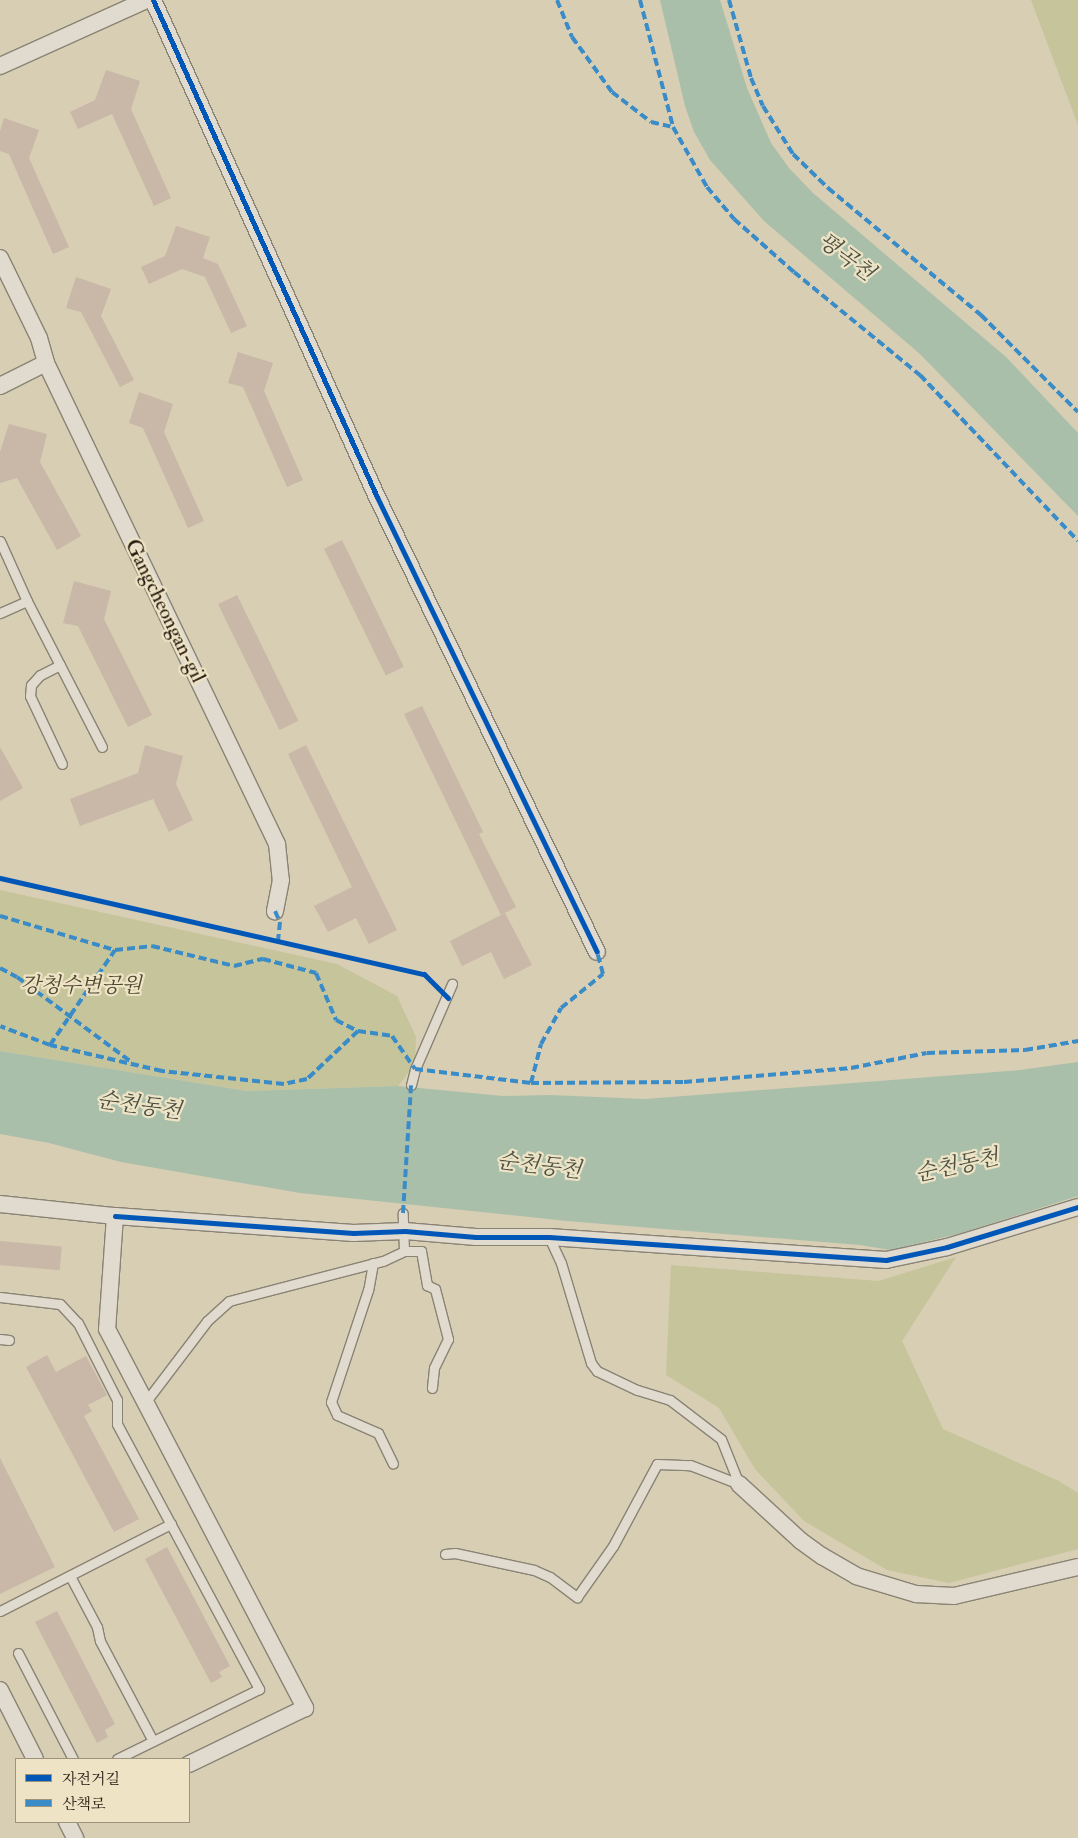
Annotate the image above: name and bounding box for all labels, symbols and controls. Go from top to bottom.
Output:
water label: 평곡천 [813,227,879,287]
street label: Gangcheongan-gil [119,535,211,687]
park label: 강청수변공원 [20,973,142,999]
water label: 순천동천 [95,1087,183,1125]
water label: 순천동천 [913,1144,1001,1188]
water label: 순천동천 [495,1148,583,1184]
legend [15,1758,190,1823]
text: 자전거길 [62,1770,120,1789]
text: 산책로 [62,1795,105,1814]

